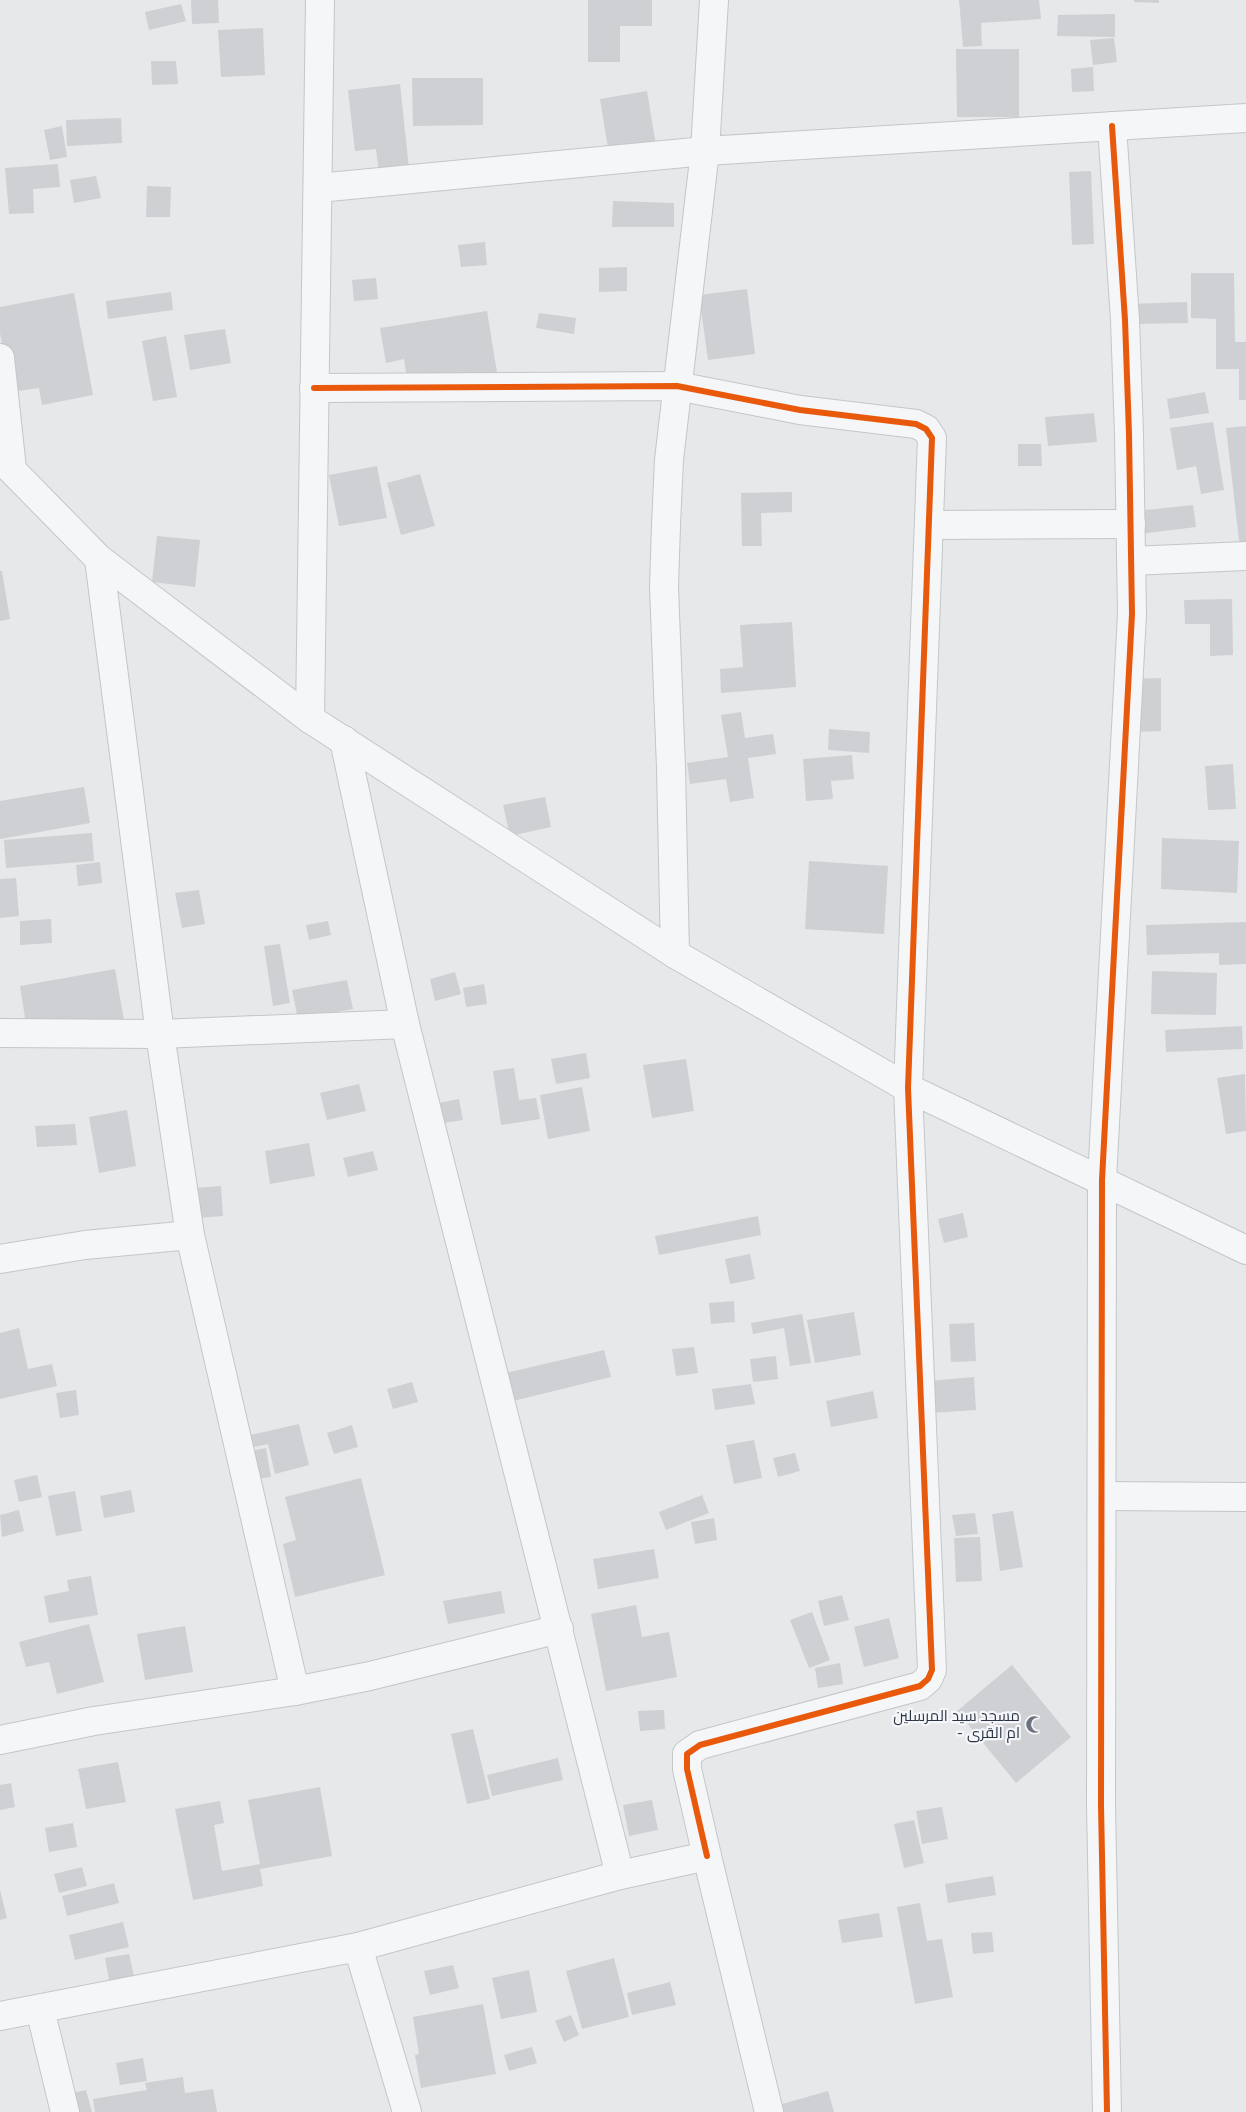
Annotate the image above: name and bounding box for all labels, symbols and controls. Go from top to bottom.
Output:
place label: مسجد سيد المرسلين - ام القرى [893,1706,1020,1743]
mosque icon: مسجد سيد المرسلين - ام القرى [1024,1715,1044,1735]

